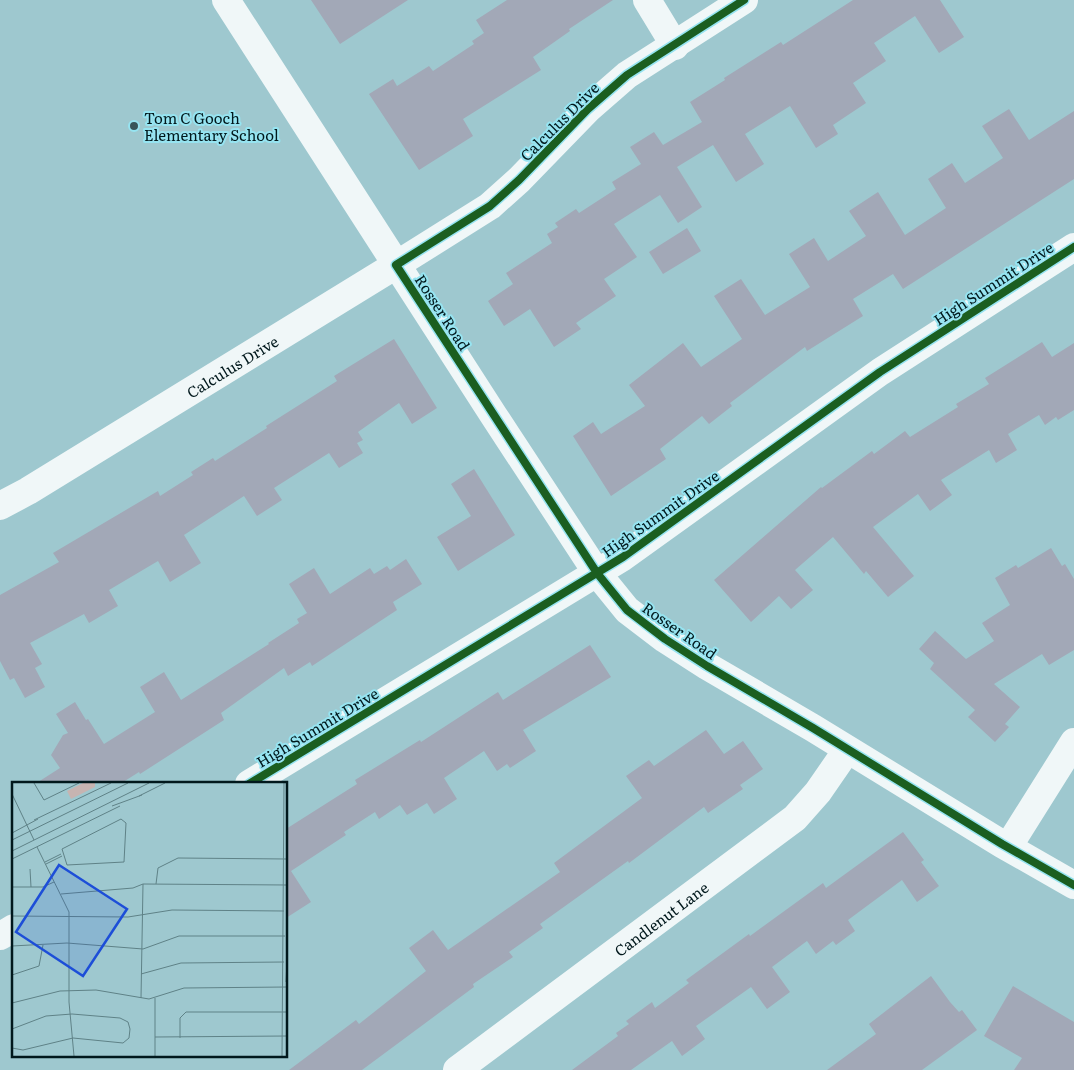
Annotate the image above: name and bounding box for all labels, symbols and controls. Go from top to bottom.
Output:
street label: Calculus Drive [514,76,604,166]
place label: Tom C Gooch Elementary School [144,106,279,146]
marker: Tom C Gooch Elementary School [128,120,140,132]
street label: High Summit Drive [928,235,1058,331]
street label: Rosser Road [410,269,476,355]
street label: Calculus Drive [182,329,282,403]
street label: High Summit Drive [596,464,724,562]
street label: Rosser Road [638,596,722,664]
street label: High Summit Drive [251,681,383,773]
inset map [12,782,288,1058]
street label: Candlenut Lane [609,875,713,961]

